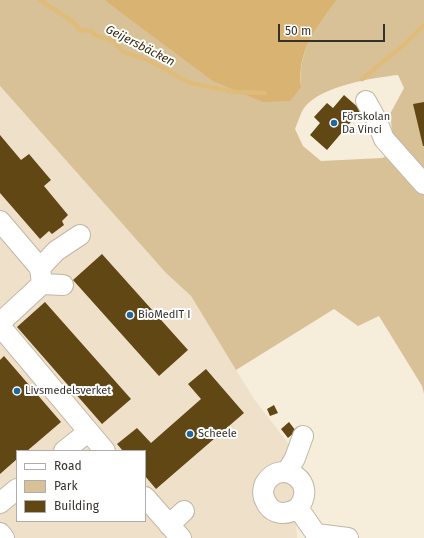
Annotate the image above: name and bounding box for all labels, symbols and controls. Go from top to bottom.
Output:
scale bar [280,16,387,42]
water label: Geijersbäcken [103,22,177,70]
text: 50 m [285,24,311,38]
place label: Förskolan Da Vinci [342,110,390,136]
marker: Förskolan Da Vinci [329,118,339,128]
place label: BioMedIT I [138,308,190,322]
marker: BioMedIT I [125,310,135,320]
place label: Livsmedelsverket [25,384,111,398]
marker: Livsmedelsverket [12,386,22,396]
place label: Scheele [198,427,237,441]
marker: Scheele [185,429,195,439]
legend [16,450,146,522]
text: Road [54,459,82,473]
text: Park [54,479,78,493]
text: Building [54,499,99,513]

